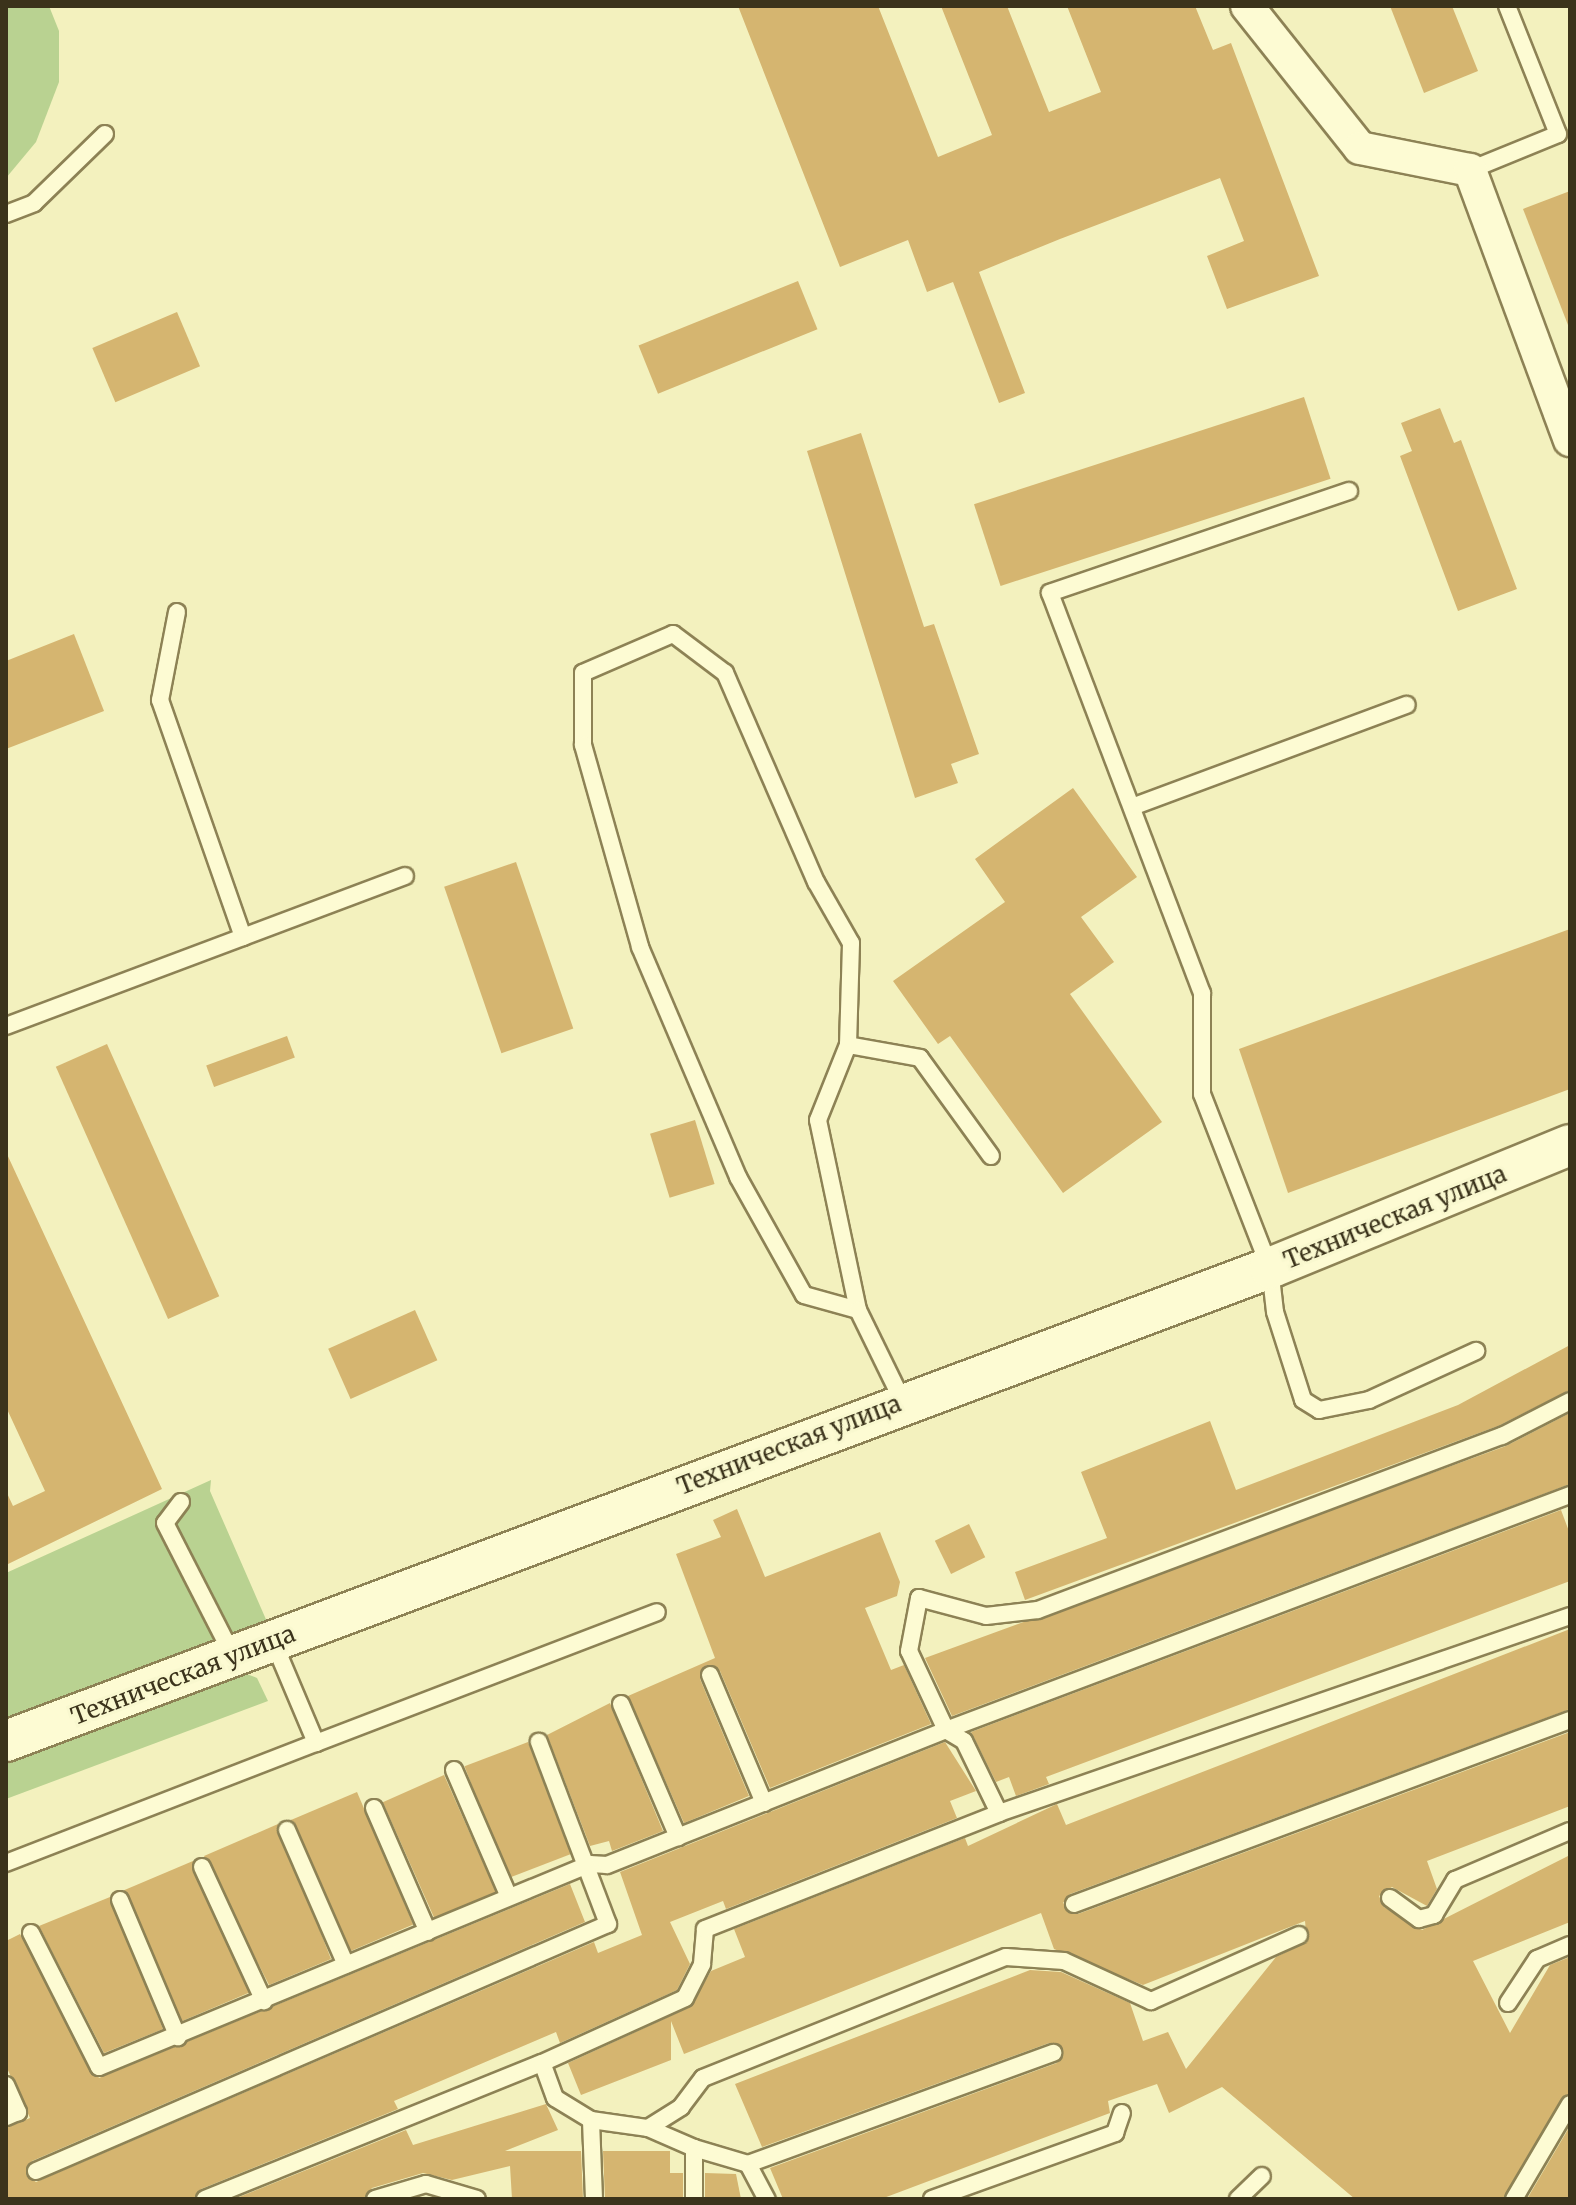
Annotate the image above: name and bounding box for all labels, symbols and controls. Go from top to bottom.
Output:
street label: Техническая улица [1279,1159,1511,1275]
street label: Техническая улица [673,1389,905,1501]
street label: Техническая улица [67,1619,299,1731]

